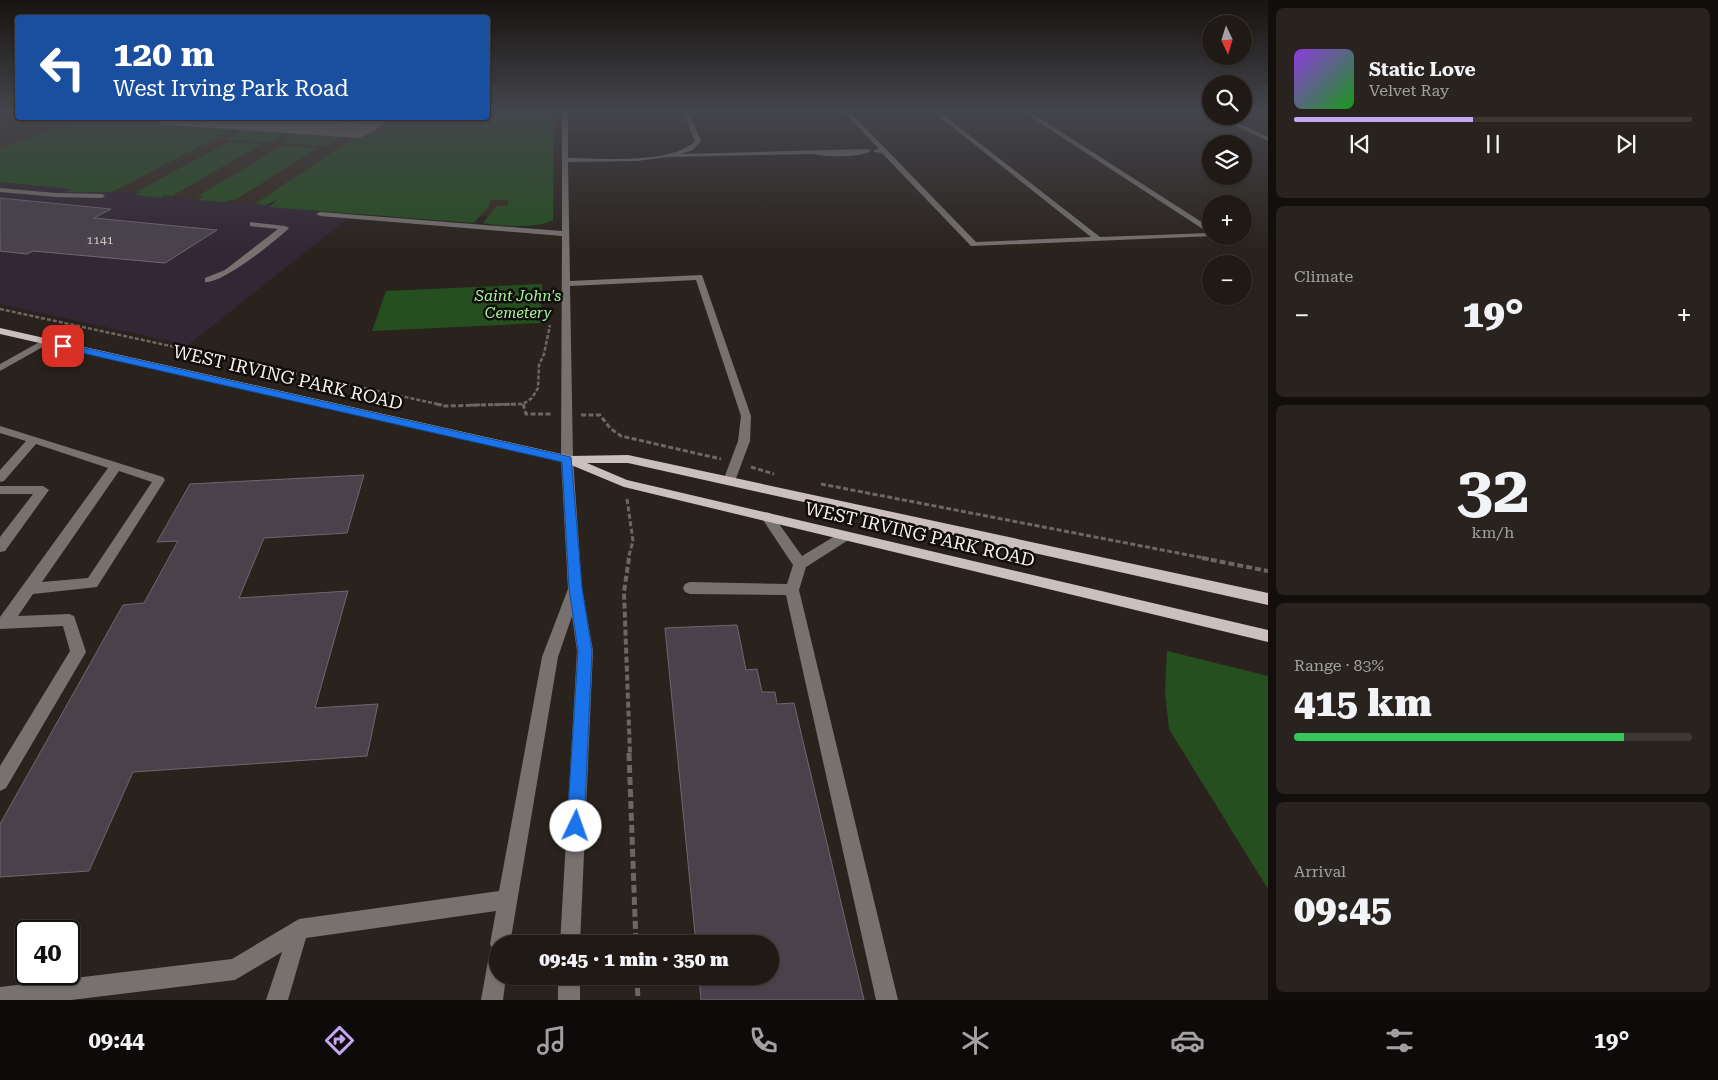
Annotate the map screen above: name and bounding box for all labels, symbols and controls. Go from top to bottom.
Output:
north arrow [1202,15,1252,65]
map controls [1202,15,1252,305]
text: 120 m [113,34,214,75]
icon: left [30,35,95,100]
text: Static Love [1369,58,1476,81]
button: search [1202,75,1252,125]
text: West Irving Park Road [113,76,349,101]
text: Velvet Ray [1369,81,1449,100]
icon: previous [1346,130,1374,158]
icon: pause [1479,130,1507,158]
icon: next [1612,130,1640,158]
button: layers [1202,135,1252,185]
button: + [1202,195,1252,245]
house number: 1141 [87,233,114,247]
button: − [1202,255,1252,305]
text: Climate [1294,267,1353,286]
park label: Saint John's Cemetery [474,287,561,322]
text: 19° [1462,292,1524,336]
text: − [1294,299,1310,332]
text: + [1676,299,1692,332]
pin [42,325,84,367]
icon: arrive [49,332,77,360]
street label: WEST IRVING PARK ROAD [171,340,405,414]
text: 32 [1457,452,1529,528]
street label: WEST IRVING PARK ROAD [803,497,1037,571]
text: km/h [1472,523,1514,542]
text: Range · 83% [1294,656,1384,675]
text: 415 km [1294,681,1432,725]
position arrow [549,799,601,851]
text: Arrival [1294,862,1346,881]
text: 09:45 [1294,887,1392,931]
speed limit sign: 40 [15,920,80,985]
text: 09:45 · 1 min · 350 m [539,948,729,971]
icon: directions [322,1023,357,1058]
icon: music [534,1023,569,1058]
icon: phone [746,1023,781,1058]
icon: climate [958,1023,993,1058]
icon: car [1170,1023,1205,1058]
icon: filters [1382,1023,1417,1058]
text: 09:44 [89,1028,145,1053]
text: 19° [1594,1028,1629,1053]

